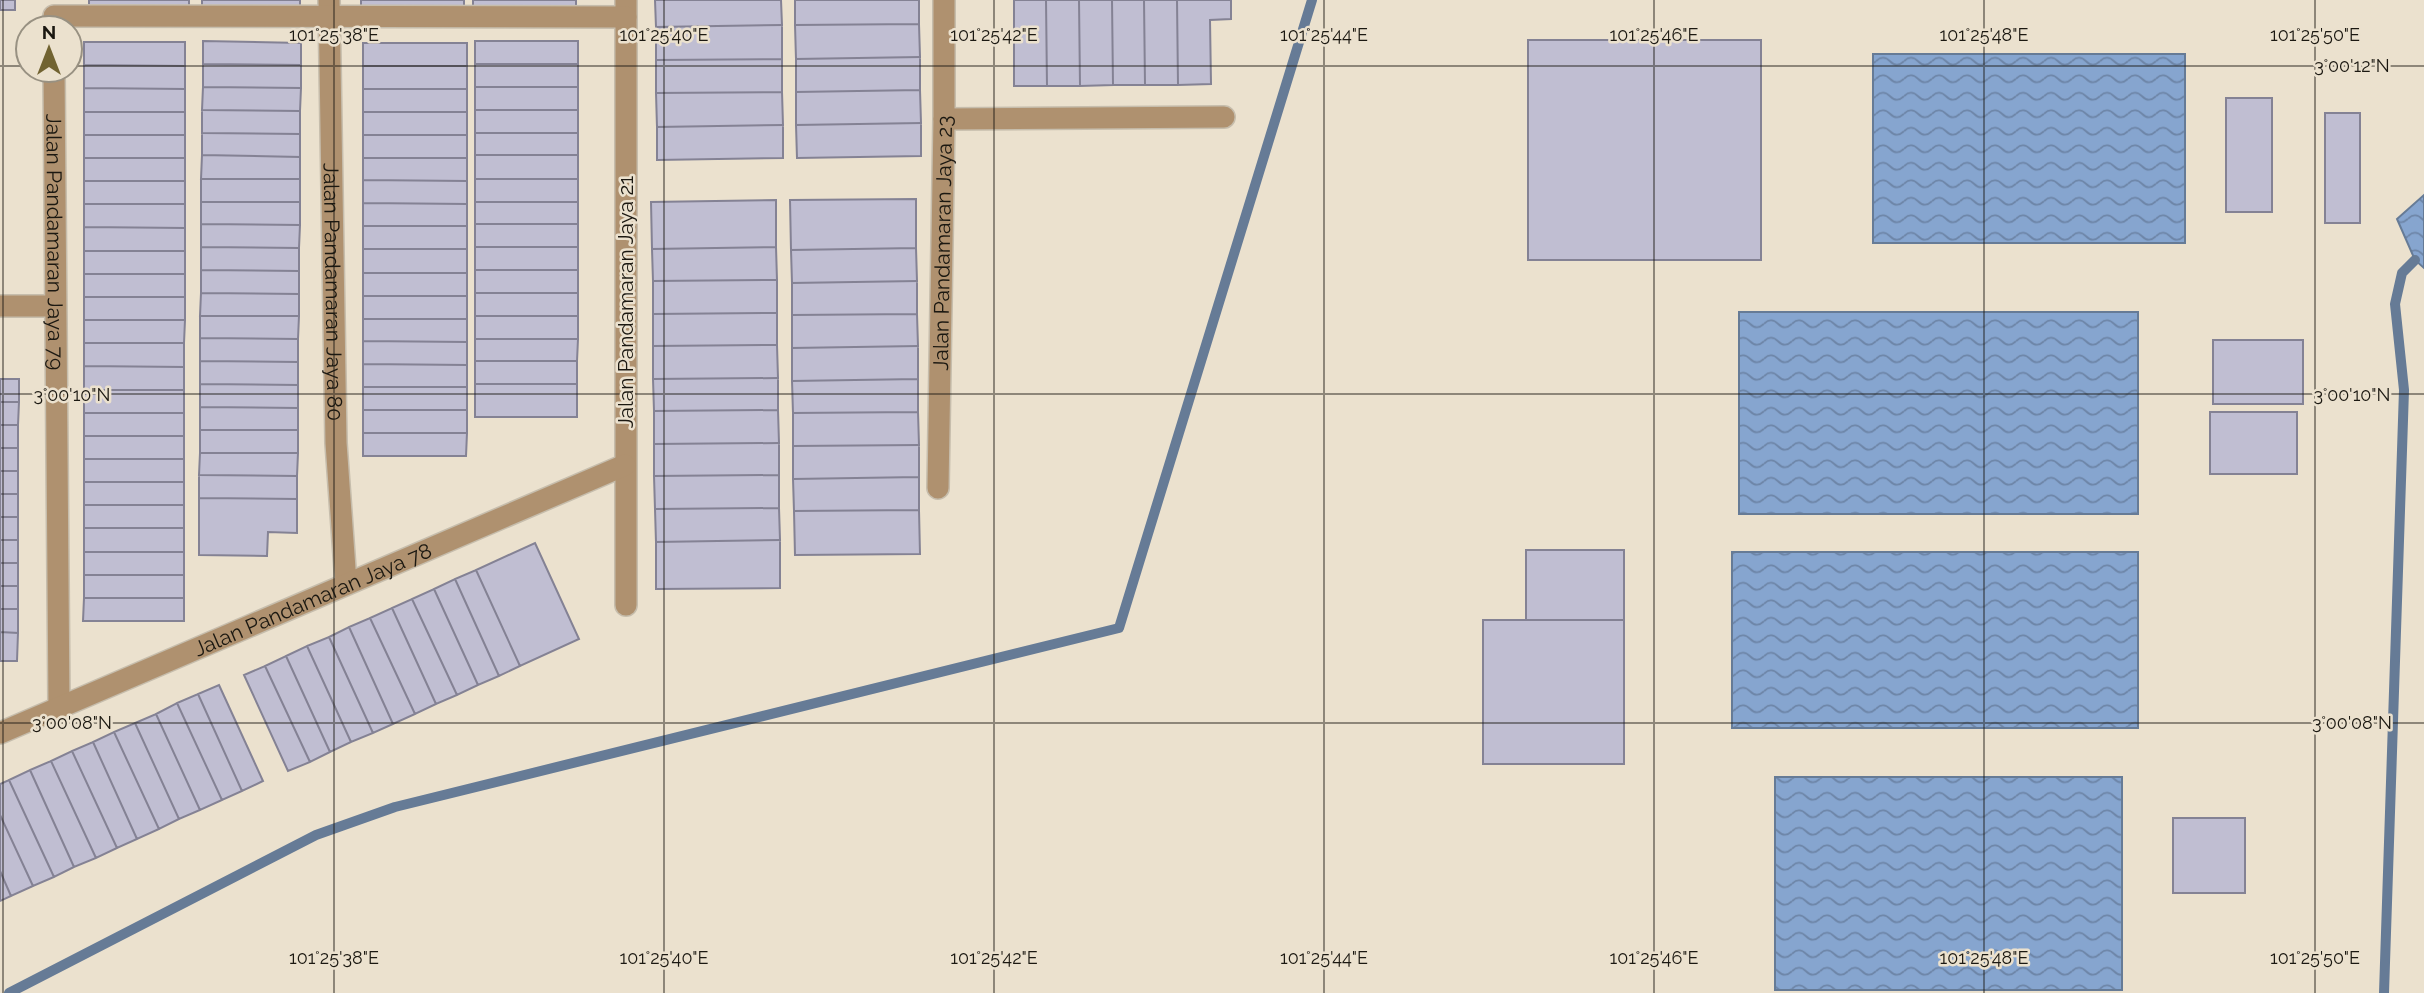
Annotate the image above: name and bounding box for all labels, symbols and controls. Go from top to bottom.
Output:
north arrow [14,14,84,84]
text: N [42,21,56,43]
text: 101°25'38"E [289,24,379,45]
text: 101°25'40"E [619,24,709,45]
text: 101°25'42"E [950,24,1038,45]
text: 101°25'44"E [1280,24,1368,45]
text: 101°25'46"E [1609,24,1699,45]
text: 101°25'48"E [1940,24,2028,45]
text: 101°25'50"E [2270,24,2360,45]
text: 3°00'12"N [2314,55,2390,76]
street label: Jalan Pandamaran Jaya 79 [42,114,69,370]
street label: Jalan Pandamaran Jaya 23 [927,115,957,371]
street label: Jalan Pandamaran Jaya 80 [319,163,348,421]
street label: Jalan Pandamaran Jaya 21 [613,176,638,428]
text: 3°00'10"N [34,384,110,405]
text: 3°00'10"N [2314,384,2390,405]
street label: Jalan Pandamaran Jaya 78 [190,537,435,661]
text: 3°00'08"N [32,712,112,733]
text: 3°00'08"N [2312,712,2392,733]
text: 101°25'38"E [289,947,379,968]
text: 101°25'40"E [619,947,709,968]
text: 101°25'42"E [950,947,1038,968]
text: 101°25'44"E [1280,947,1368,968]
text: 101°25'46"E [1609,947,1699,968]
text: 101°25'48"E [1940,947,2028,968]
text: 101°25'50"E [2270,947,2360,968]

